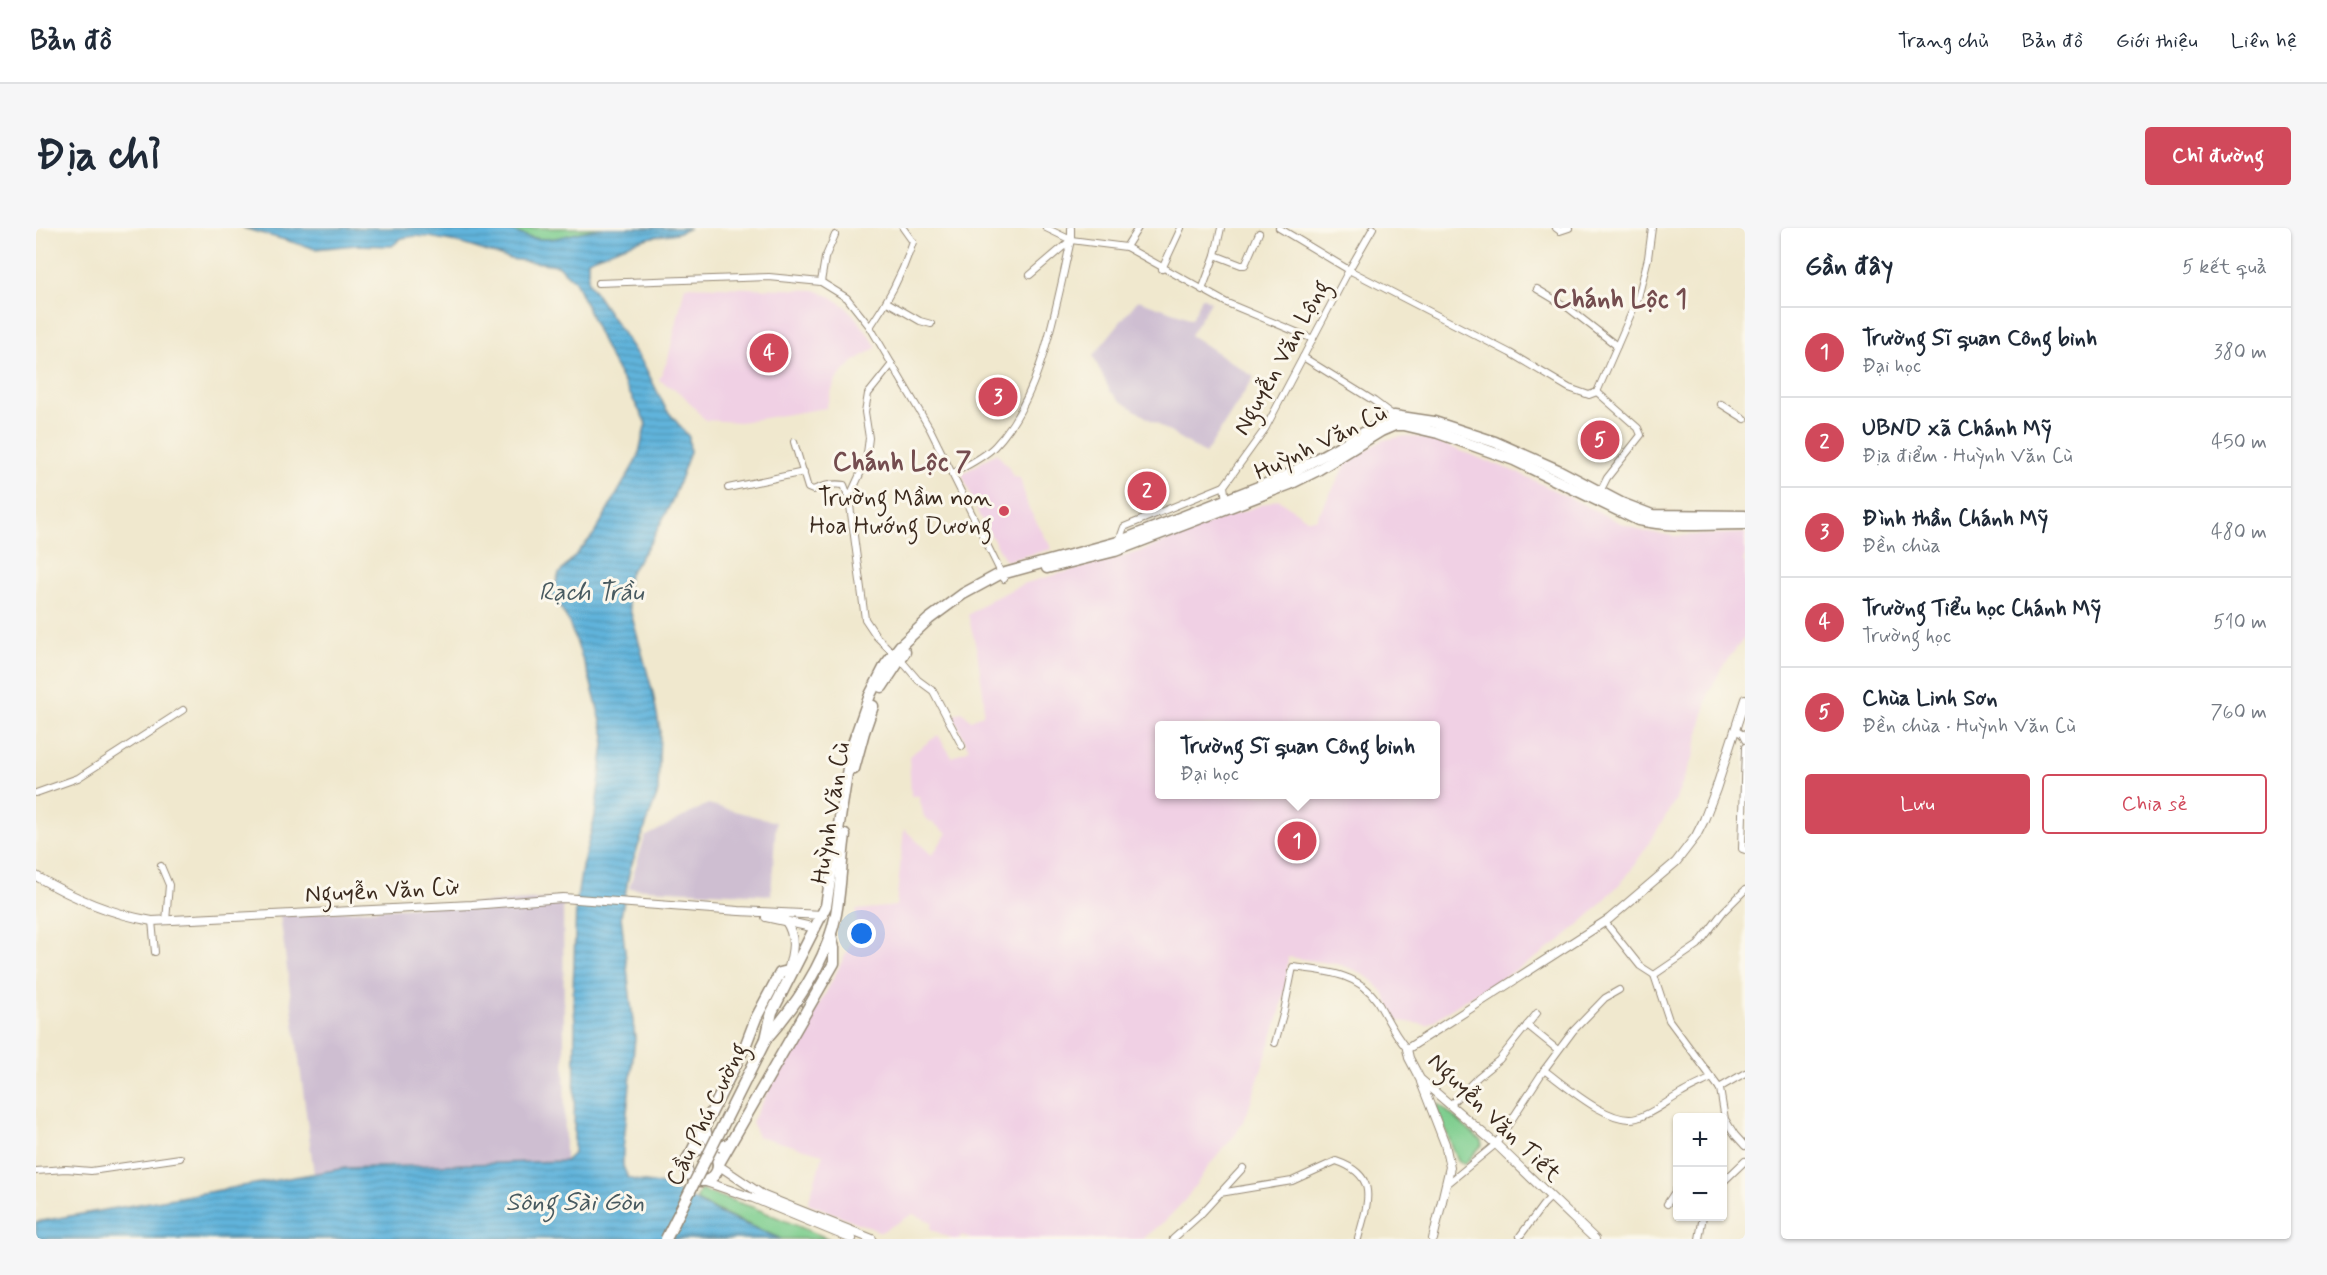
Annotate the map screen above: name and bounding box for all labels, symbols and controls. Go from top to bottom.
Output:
text: Bản đồ [30,23,112,60]
text: Trang chủ [1898,27,1989,55]
text: Bản đồ [2022,27,2083,55]
text: Giới thiệu [2116,27,2198,55]
text: Liên hệ [2231,27,2297,55]
button: Chỉ đường [2145,127,2291,185]
text: Địa chỉ [36,129,161,184]
text: Gần đây [1805,250,1893,284]
text: 5 kết quả [2182,254,2267,281]
street label: Nguyễn Văn Lộng [1227,274,1340,442]
district label: Chánh Lộc 1 [1553,283,1687,317]
text: Trường Sĩ quan Công binh [1862,325,2097,353]
pin: 4 [750,330,788,376]
text: 1 [1820,339,1829,366]
text: 380 m [2214,339,2267,366]
text: Đại học [1862,353,1921,380]
pin: 3 [978,374,1018,420]
street label: Huỳnh Văn Cù [1249,398,1392,489]
text: UBND xã Chánh Mỹ [1862,415,2052,443]
pin: 5 [1580,418,1620,462]
text: 2 [1820,429,1829,456]
text: 450 m [2211,429,2267,456]
text: Địa điểm · Huỳnh Văn Cù [1862,443,2073,470]
district label: Chánh Lộc 7 [833,446,972,480]
pin: 2 [1128,468,1166,514]
place label: Trường Mầm non Hoa Hướng Dương [810,483,992,545]
marker: Trường Mầm non Hoa Hướng Dương [997,504,1011,518]
text: Đình thần Chánh Mỹ [1862,505,2048,533]
text: 3 [1820,519,1829,546]
text: 480 m [2211,519,2267,546]
text: Đền chùa [1862,533,1941,560]
water label: Rạch Trầu [538,576,645,610]
text: Trường Tiểu học Chánh Mỹ [1862,595,2101,623]
text: 4 [1819,609,1830,636]
text: 510 m [2213,609,2267,636]
text: Trường học [1862,623,1951,650]
text: Chùa Linh Sơn [1862,685,1998,713]
text: 5 [1819,699,1831,726]
text: 760 m [2210,699,2267,726]
text: Đền chùa · Huỳnh Văn Cù [1862,713,2076,740]
popup [1155,721,1440,799]
text: Trường Sĩ quan Công binh [1180,733,1415,761]
street label: Huỳnh Văn Cù [805,740,858,886]
text: Đại học [1180,761,1239,788]
button: Lưu [1805,774,2030,834]
button: Chia sẻ [2042,774,2267,834]
pin: 1 [1278,818,1316,864]
street label: Nguyễn Văn Cừ [304,872,460,914]
your location [847,919,876,948]
street label: Cầu Phú Cường [659,1038,758,1193]
street label: Nguyễn Văn Tiết [1418,1046,1567,1192]
map controls [1673,1113,1727,1221]
button: + [1673,1113,1727,1167]
button: − [1673,1167,1727,1221]
water label: Sông Sài Gòn [506,1186,644,1223]

